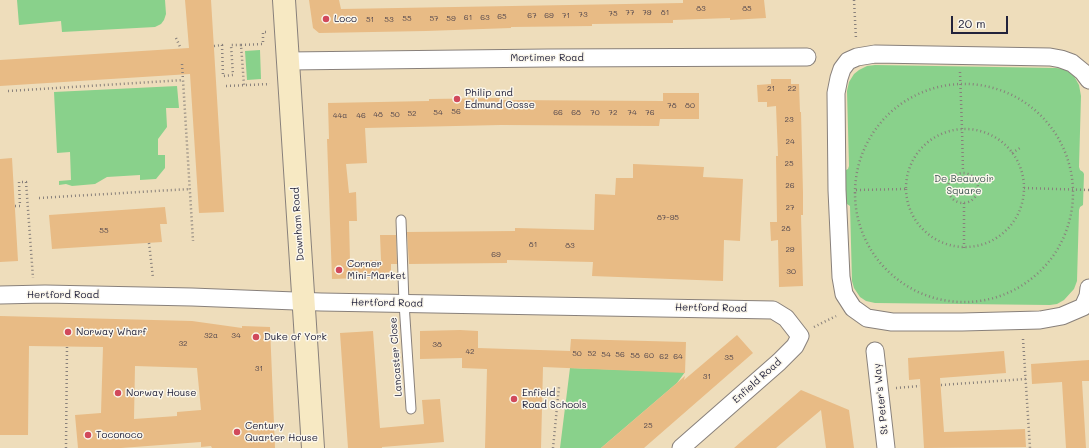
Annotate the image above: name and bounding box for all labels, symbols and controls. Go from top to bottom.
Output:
house number: 83 [696,4,706,14]
house number: 85 [742,4,752,14]
house number: 77 [626,8,634,18]
house number: 79 [642,8,652,18]
house number: 81 [661,8,669,18]
scale bar [953,8,1010,34]
house number: 75 [608,9,618,19]
house number: 73 [578,10,588,20]
house number: 67 [527,11,537,21]
house number: 69 [544,11,554,21]
house number: 71 [562,11,570,21]
house number: 65 [497,12,507,22]
place label: Loco [334,13,357,25]
house number: 61 [464,13,472,23]
house number: 63 [480,13,490,23]
marker: Loco [321,14,331,24]
house number: 55 [402,14,412,24]
house number: 57 [429,14,439,24]
house number: 59 [446,14,456,24]
house number: 51 [366,15,374,25]
house number: 53 [384,15,394,25]
text: 20 m [958,15,986,31]
street label: Mortimer Road [510,52,584,64]
house number: 21 [767,84,775,94]
house number: 22 [788,84,796,94]
place label: Philip and Edmund Gosse [465,87,535,110]
marker: Philip and Edmund Gosse [452,94,462,104]
house number: 78 [667,101,677,111]
house number: 80 [685,101,695,111]
house number: 56 [451,107,461,117]
house number: 54 [433,108,443,118]
house number: 66 [553,108,563,118]
house number: 68 [571,108,581,118]
house number: 70 [590,108,600,118]
house number: 72 [609,108,617,118]
house number: 74 [627,108,637,118]
house number: 76 [645,108,655,118]
house number: 52 [407,109,417,119]
house number: 48 [373,110,383,120]
house number: 50 [390,110,400,120]
house number: 44a [333,111,347,121]
house number: 46 [356,111,366,121]
house number: 23 [784,115,794,125]
house number: 24 [785,137,795,147]
house number: 25 [784,159,794,169]
park label: De Beauvoir Square [934,173,994,196]
house number: 26 [785,181,795,191]
street label: Downham Road [289,187,307,261]
house number: 27 [786,203,794,213]
house number: 87-95 [657,213,679,223]
house number: 28 [781,224,791,234]
house number: 55 [99,226,109,236]
house number: 81 [529,240,537,250]
house number: 83 [565,241,575,251]
house number: 29 [785,245,795,255]
house number: 69 [491,250,501,260]
place label: Corner Mini-Market [347,258,406,282]
marker: Corner Mini-Market [334,265,344,275]
house number: 30 [786,267,796,277]
street label: Hertford Road [27,289,99,301]
street label: Hertford Road [351,296,423,310]
street label: Hertford Road [675,301,747,315]
street label: Lancaster Close [387,317,405,397]
place label: Norway Wharf [76,326,146,338]
marker: Norway Wharf [63,327,73,337]
house number: 32a [204,331,218,341]
house number: 34 [231,331,241,341]
place label: Duke of York [264,331,327,343]
marker: Duke of York [251,332,261,342]
house number: 32 [178,339,188,349]
house number: 38 [432,340,442,350]
house number: 42 [465,347,475,357]
house number: 50 [572,349,582,359]
house number: 52 [587,349,597,359]
house number: 54 [601,350,611,360]
house number: 56 [615,350,625,360]
house number: 58 [630,351,640,361]
house number: 60 [644,351,654,361]
house number: 62 [659,352,669,362]
house number: 64 [673,352,683,362]
house number: 35 [724,353,734,363]
street label: Enfield Road [730,356,784,406]
street label: St Peter's Way [871,363,891,435]
house number: 31 [255,364,263,374]
house number: 31 [703,372,711,382]
place label: Norway House [126,387,196,399]
place label: Enfield Road Schools [522,387,586,410]
marker: Norway House [113,388,123,398]
marker: Enfield Road Schools [509,394,519,404]
place label: Century Quarter House [245,420,318,444]
house number: 25 [643,421,653,431]
marker: Century Quarter House [232,427,242,437]
place label: Toconoco [96,429,143,441]
marker: Toconoco [83,430,93,440]

